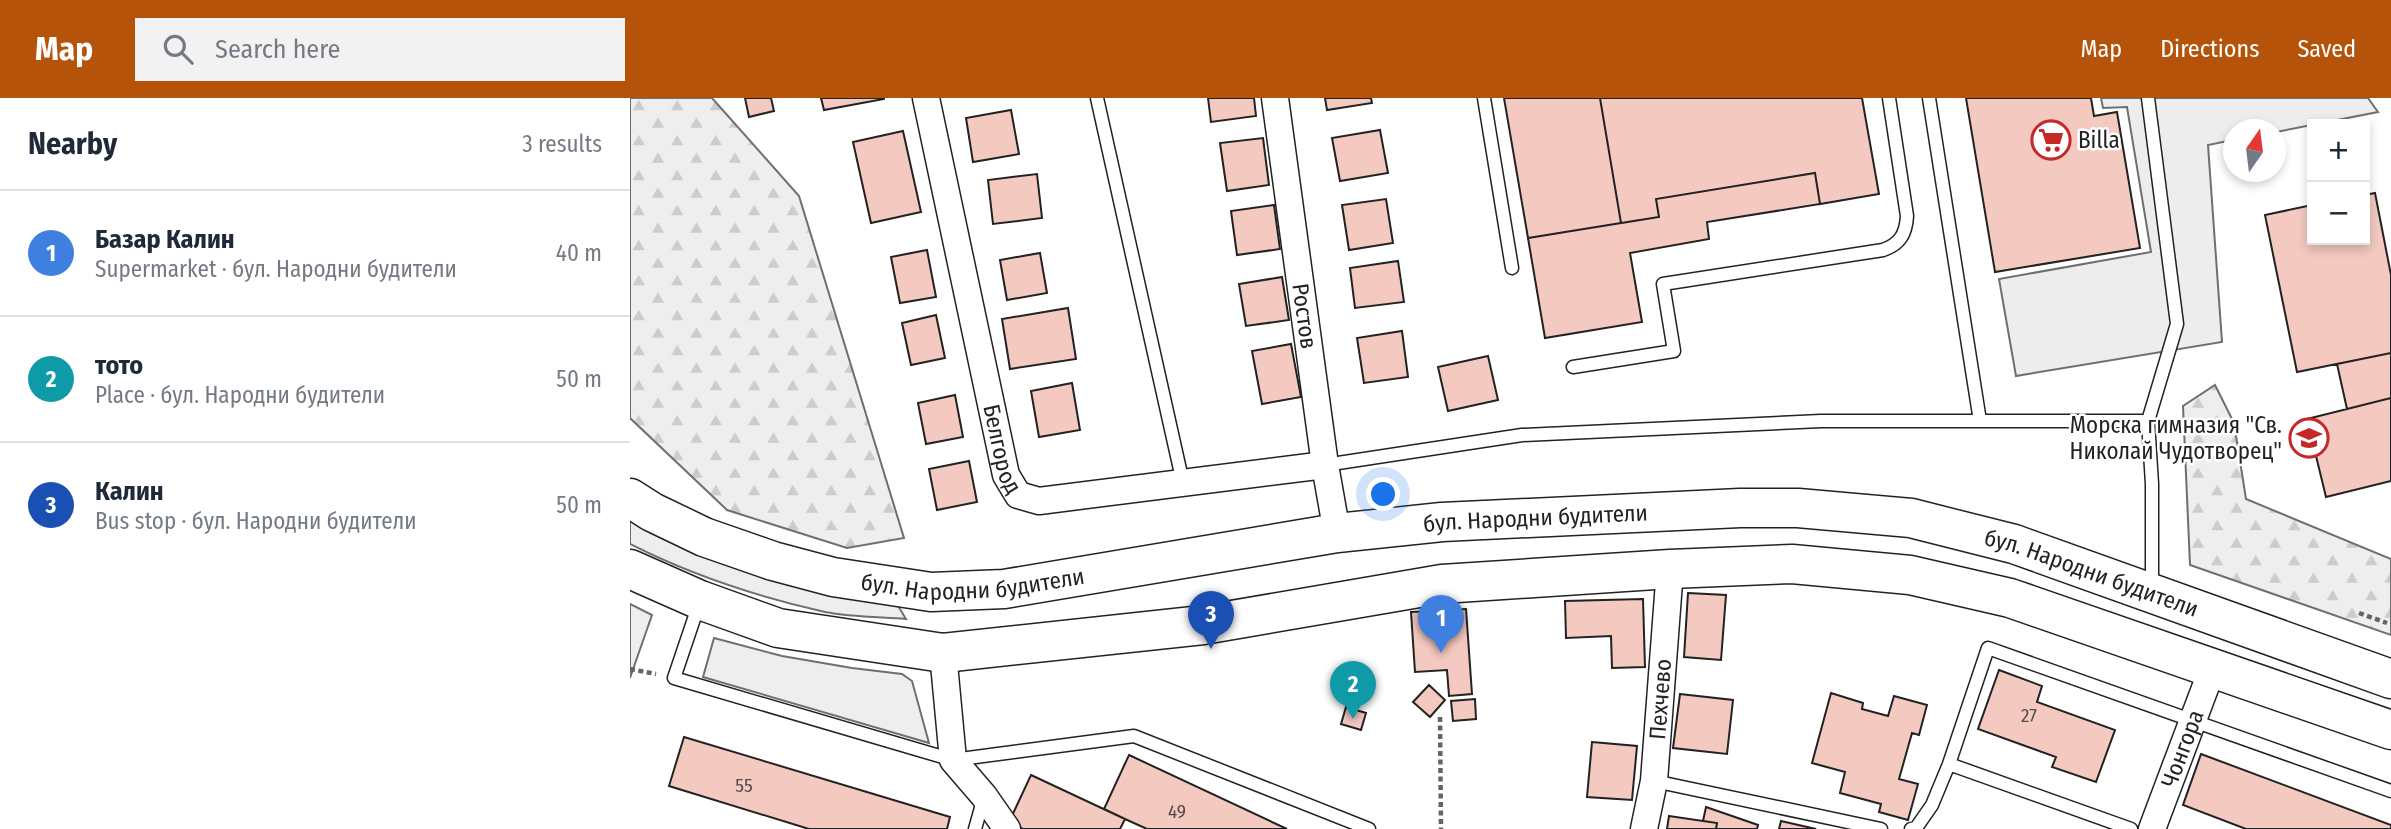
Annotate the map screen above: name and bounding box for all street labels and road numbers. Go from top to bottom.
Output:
street label: Ростов [1286,282,1323,350]
street label: Белгород [977,402,1028,499]
street label: бул. Народни будители [1422,498,1649,538]
street label: бул. Народни будители [1982,523,2202,623]
street label: бул. Народни будители [859,562,1087,606]
street label: Пехчево [1643,658,1677,741]
street label: Чонгора [2155,706,2210,791]

